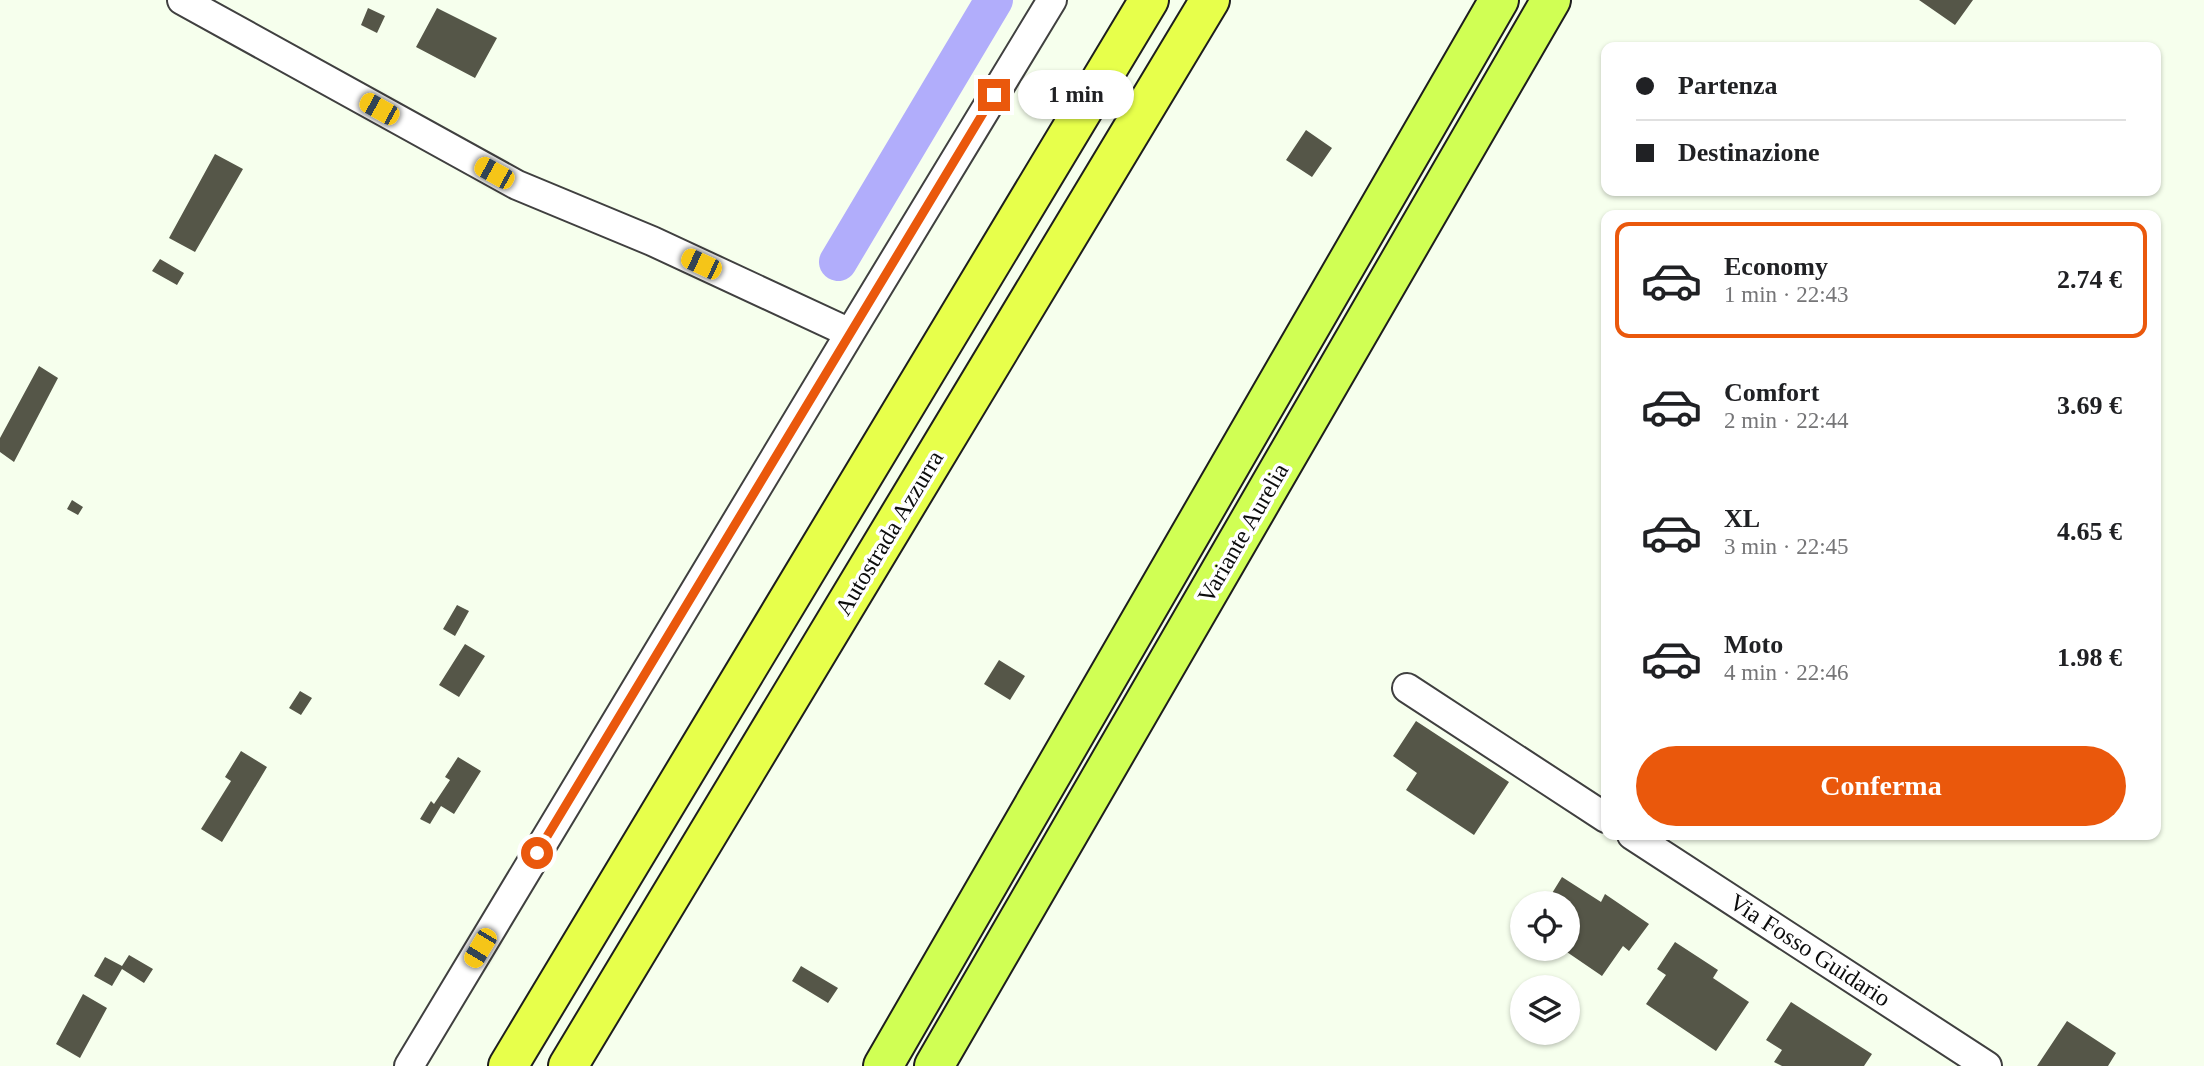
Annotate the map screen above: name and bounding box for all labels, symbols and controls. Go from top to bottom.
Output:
callout: 1 min [1018,70,1134,119]
text: Partenza [1678,71,1778,100]
route end [978,79,1010,111]
text: 1 min [1048,82,1104,107]
car [356,90,403,128]
text: Destinazione [1678,138,1820,167]
car [471,154,518,192]
car [678,246,725,282]
icon: car [1640,249,1703,312]
text: Economy [1724,252,1828,281]
text: 2.74 € [2057,265,2122,294]
text: 1 min · 22:43 [1724,282,1849,307]
icon: car [1640,375,1703,438]
text: Comfort [1724,378,1819,407]
text: 3.69 € [2057,391,2122,420]
text: 2 min · 22:44 [1724,408,1849,433]
street label: Autostrada Azzurra [830,446,949,620]
street label: Variante Aurelia [1193,458,1294,607]
icon: car [1640,501,1703,564]
text: XL [1724,504,1760,533]
text: 4.65 € [2057,517,2122,546]
text: 3 min · 22:45 [1724,534,1849,559]
icon: car [1640,627,1703,690]
text: Moto [1724,630,1783,659]
text: 1.98 € [2057,643,2122,672]
text: 4 min · 22:46 [1724,660,1849,685]
button: Conferma [1636,746,2126,826]
route start [521,837,553,869]
street label: Via Fosso Guidario [1725,888,1895,1012]
map controls [1510,891,1580,1045]
button: locate [1510,891,1580,961]
car [461,925,500,971]
button: layers [1510,975,1580,1045]

